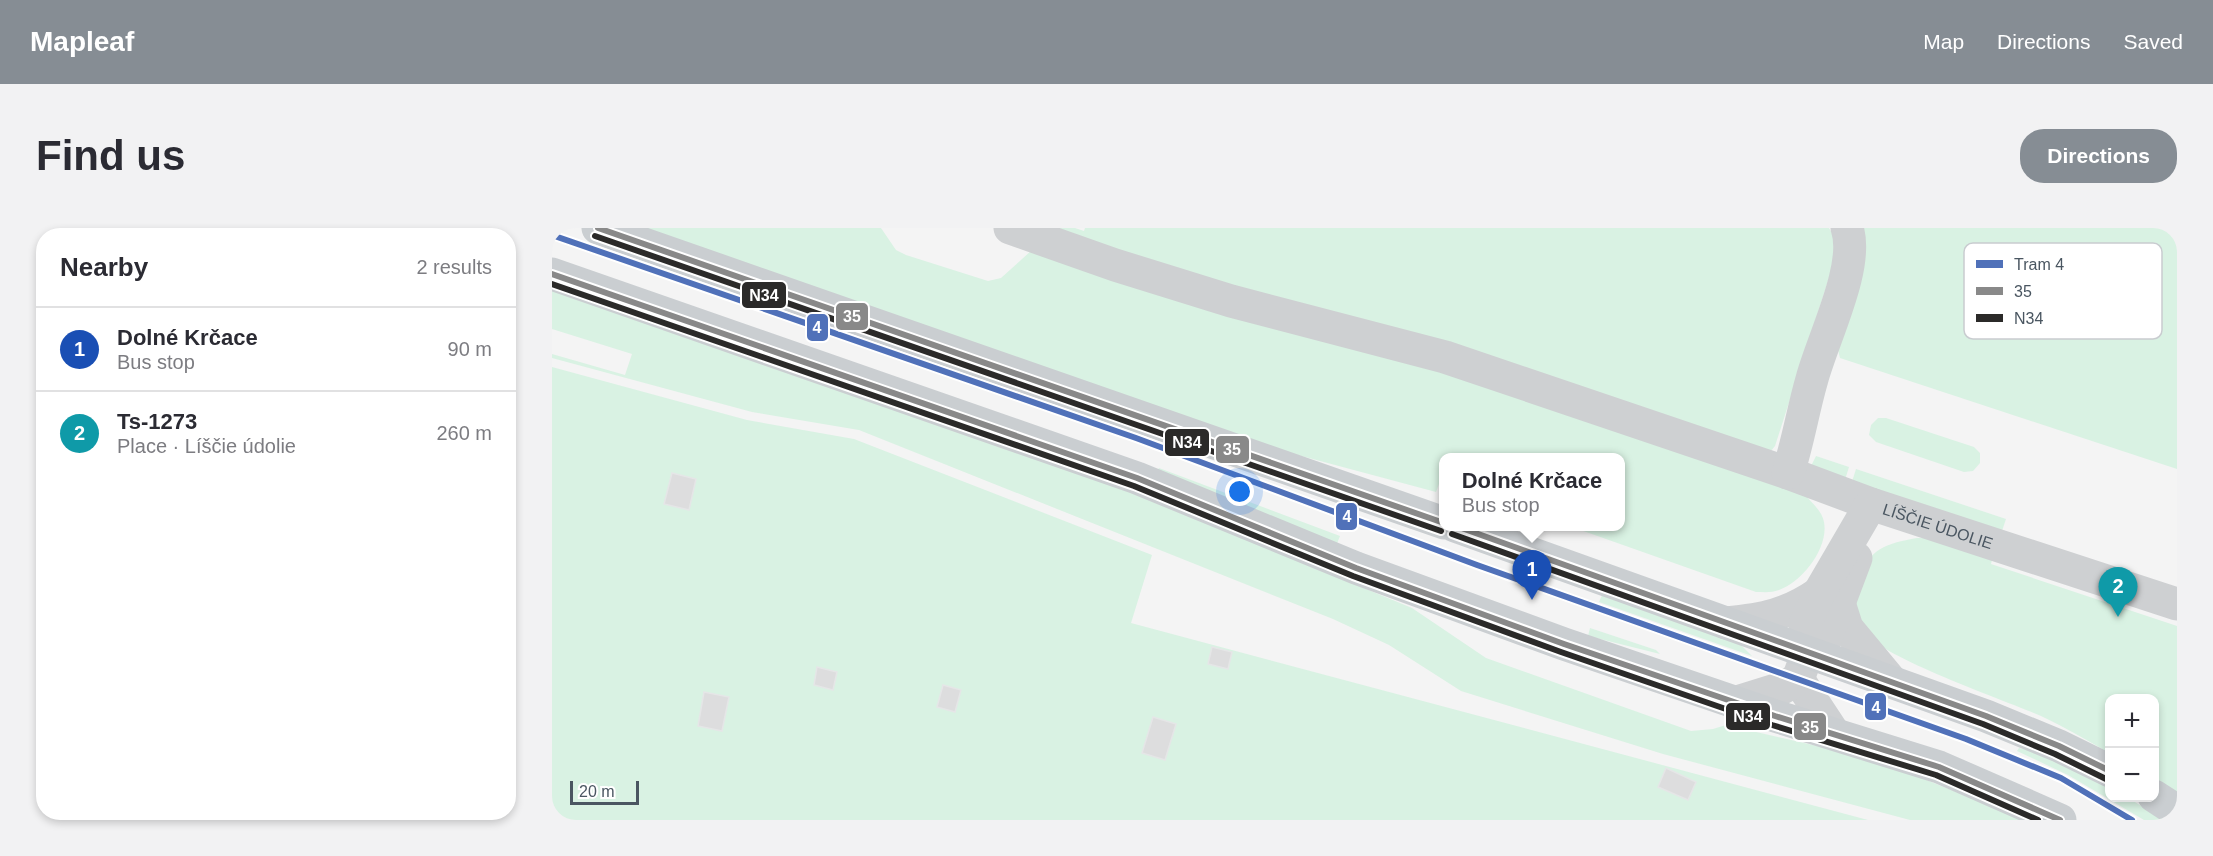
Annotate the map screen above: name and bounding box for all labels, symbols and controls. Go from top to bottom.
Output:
text: Mapleaf [30,26,134,57]
text: Map [1923,30,1964,53]
text: Directions [1997,30,2090,53]
text: Saved [2123,30,2183,53]
button: Directions [2020,129,2177,183]
text: Find us [36,132,185,179]
legend [1964,243,2162,339]
text: Nearby [60,252,148,282]
text: 2 results [416,256,492,278]
text: Tram 4 [2014,256,2064,273]
line badge: N34 [741,281,787,309]
text: 35 [2014,283,2032,300]
text: N34 [749,287,779,304]
line badge: 35 [835,302,869,331]
text: 35 [843,308,861,325]
text: N34 [2014,310,2043,327]
line badge: 4 [806,313,829,342]
text: 4 [813,319,822,336]
text: Dolné Krčace [117,325,258,350]
text: 1 [74,338,85,360]
text: 90 m [448,338,492,360]
text: Bus stop [117,351,195,373]
text: Ts-1273 [117,409,197,434]
text: 2 [74,422,85,444]
text: 260 m [436,422,492,444]
line badge: N34 [1164,428,1210,457]
text: N34 [1172,434,1202,451]
text: Place · Líščie údolie [117,435,296,457]
line badge: 35 [1215,435,1250,464]
text: 35 [1223,441,1241,458]
popup [1439,453,1625,531]
text: Dolné Krčace [1462,468,1602,493]
your location [1225,477,1254,506]
text: Bus stop [1462,494,1540,516]
street label: LÍŠČIE ÚDOLIE [1880,500,1995,552]
line badge: 4 [1335,502,1358,531]
text: 4 [1343,508,1352,525]
pin: 1 [1512,550,1552,600]
pin: 2 [2098,568,2138,617]
line badge: 4 [1864,692,1887,721]
map controls [2105,694,2159,802]
button: + [2105,694,2159,748]
text: 4 [1872,699,1881,716]
line badge: N34 [1725,702,1771,731]
text: N34 [1733,708,1763,725]
line badge: 35 [1793,712,1827,741]
text: 35 [1801,719,1819,736]
button: − [2105,748,2159,802]
scale bar [570,778,639,806]
text: 20 m [579,783,615,800]

